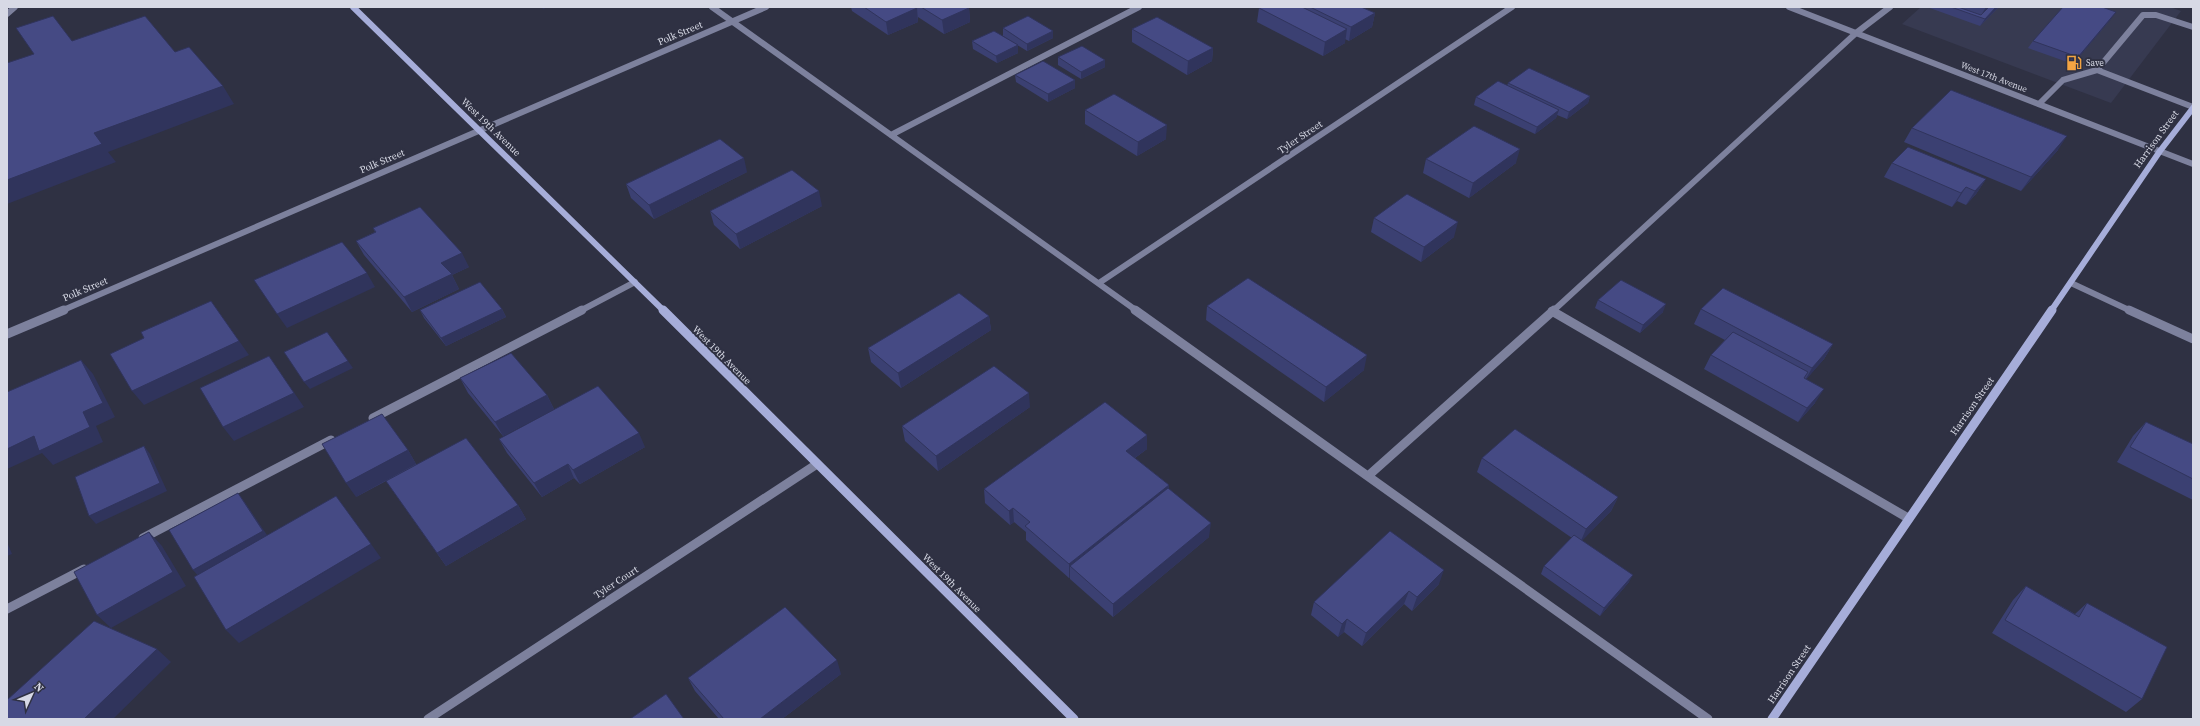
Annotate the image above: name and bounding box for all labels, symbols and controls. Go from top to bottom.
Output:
street label: Polk Street [655,17,705,48]
fuel station icon: Save [2065,54,2083,72]
place label: Save [2086,57,2104,69]
street label: West 17th Avenue [1959,59,2029,95]
street label: West 19th Avenue [458,95,524,159]
street label: Harrison Street [2131,107,2182,170]
street label: Tyler Street [1275,117,1325,157]
street label: Polk Street [357,145,407,176]
street label: Polk Street [60,273,110,304]
street label: West 19th Avenue [690,323,754,387]
street label: Harrison Street [1947,374,1997,438]
street label: West 19th Avenue [920,551,984,615]
street label: Tyler Court [591,562,641,601]
street label: Harrison Street [1765,641,1814,706]
north arrow [12,674,52,714]
text: N [31,679,47,695]

